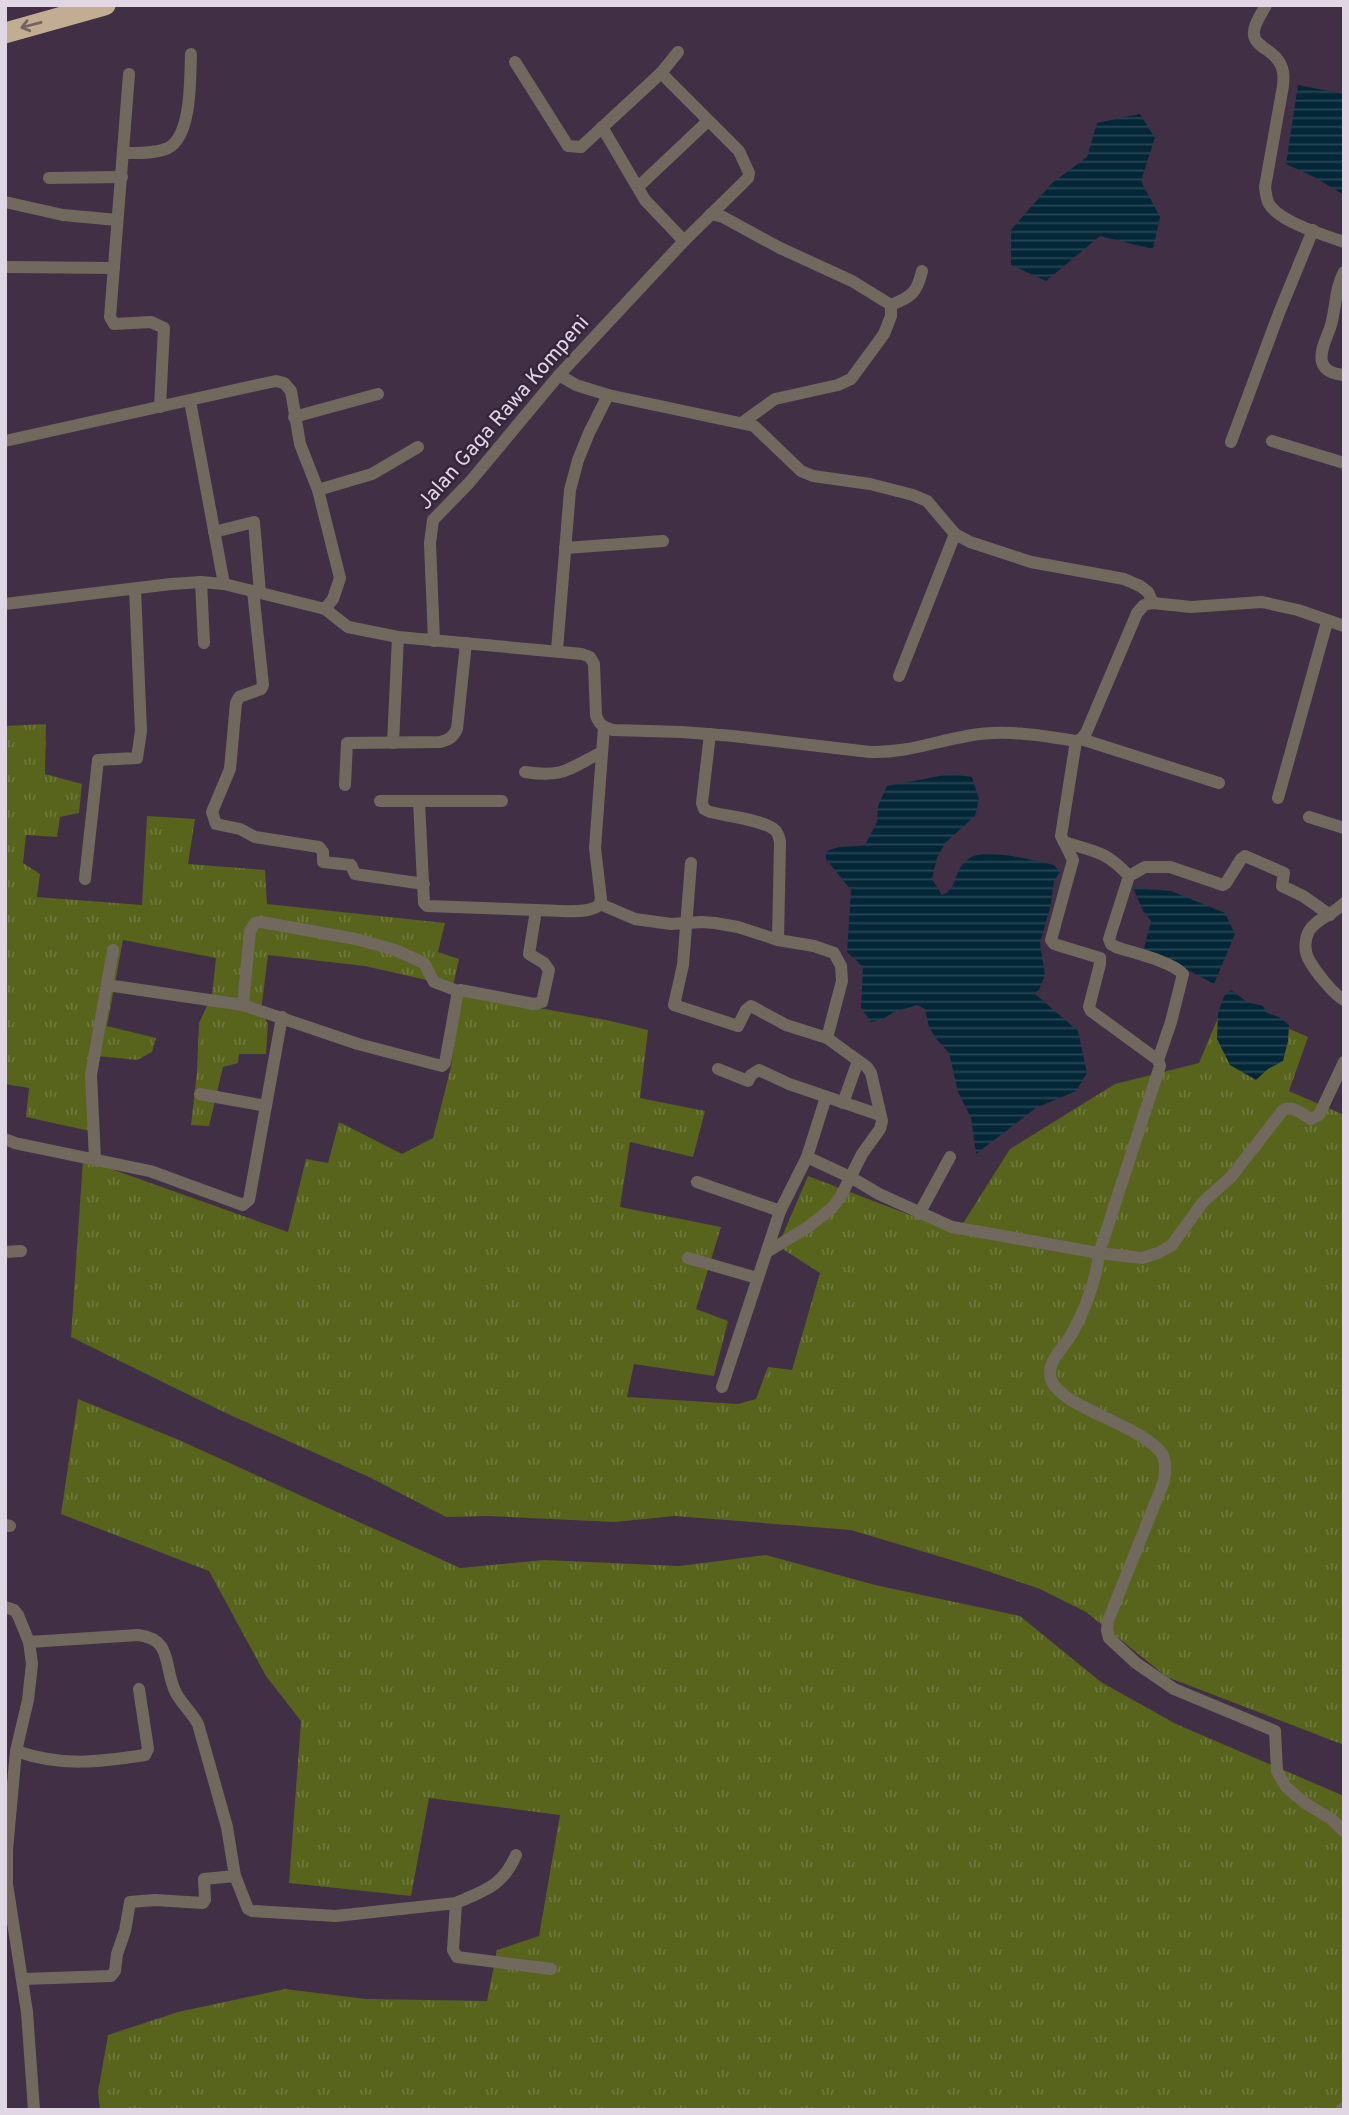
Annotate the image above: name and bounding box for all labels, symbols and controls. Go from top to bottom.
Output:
one-way arrow [21,20,43,33]
street label: Jalan Gaga Rawa Kompeni [412,310,596,516]

